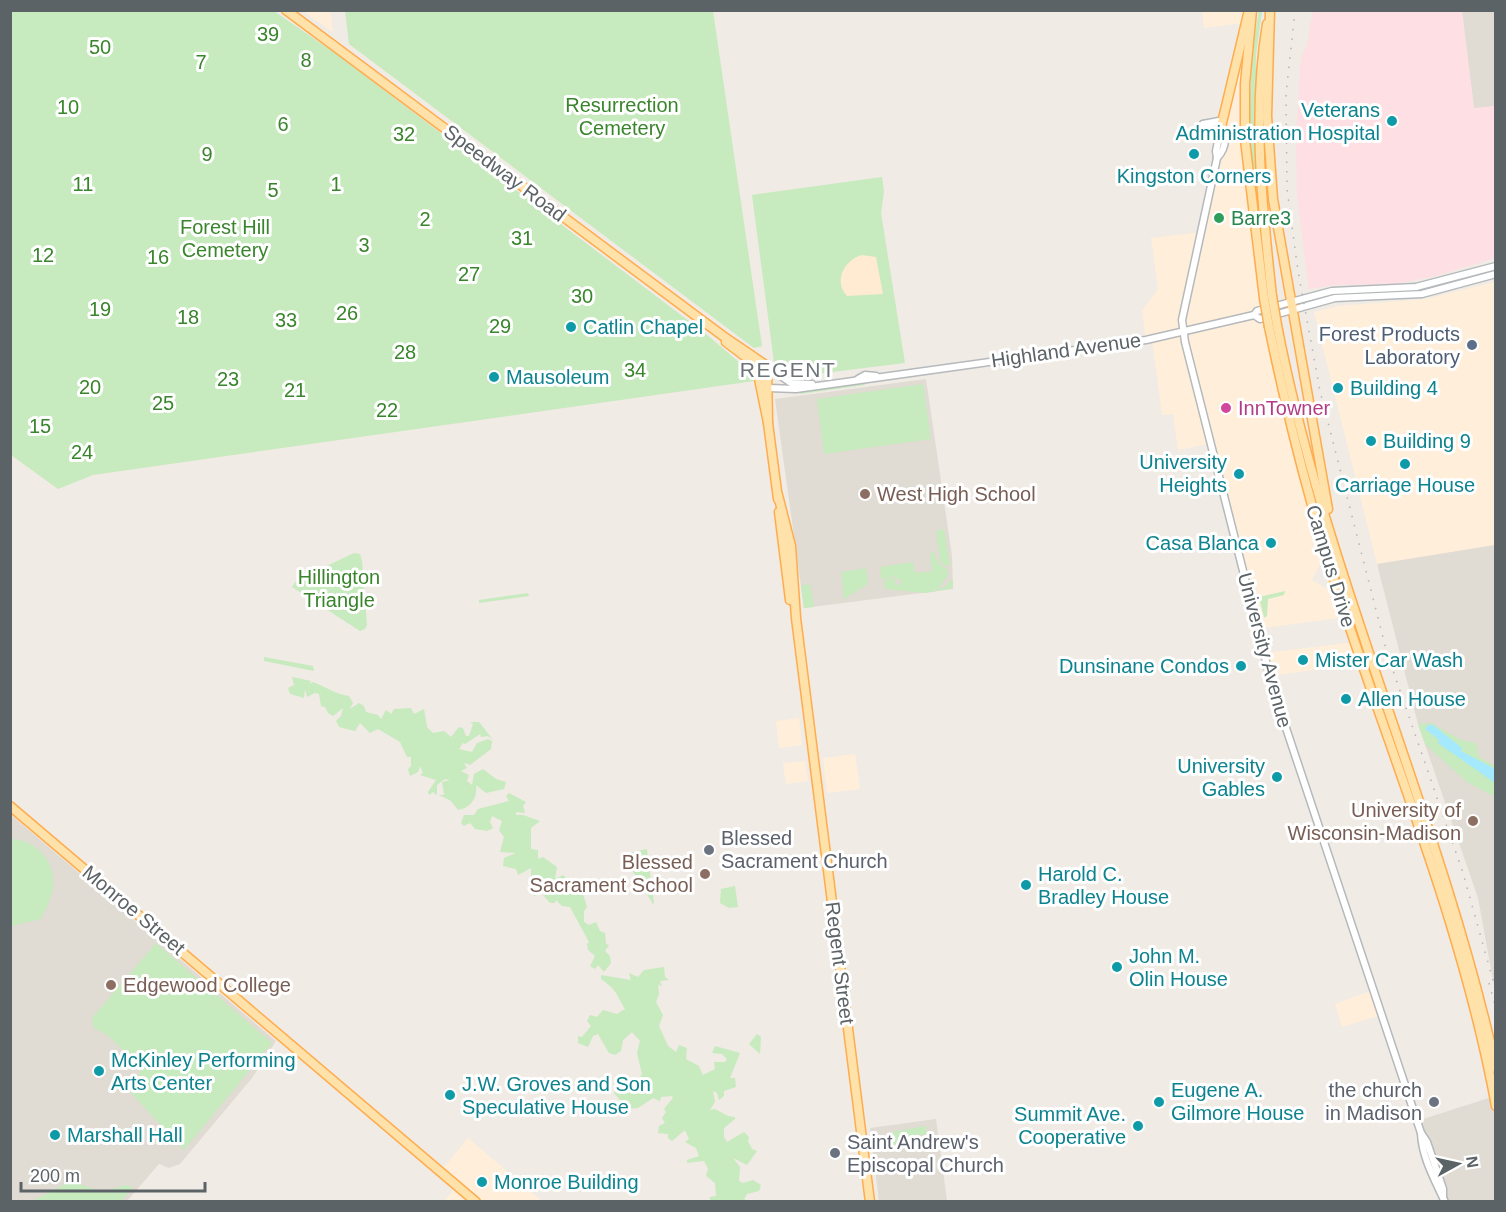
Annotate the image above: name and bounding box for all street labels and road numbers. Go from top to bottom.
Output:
street label: Speedway Road [440,120,570,226]
street label: Highland Avenue [990,329,1142,371]
street label: Campus Drive [1302,502,1360,630]
street label: University Avenue [1234,570,1296,730]
street label: Monroe Street [78,861,190,959]
street label: Regent Street [822,900,858,1026]

